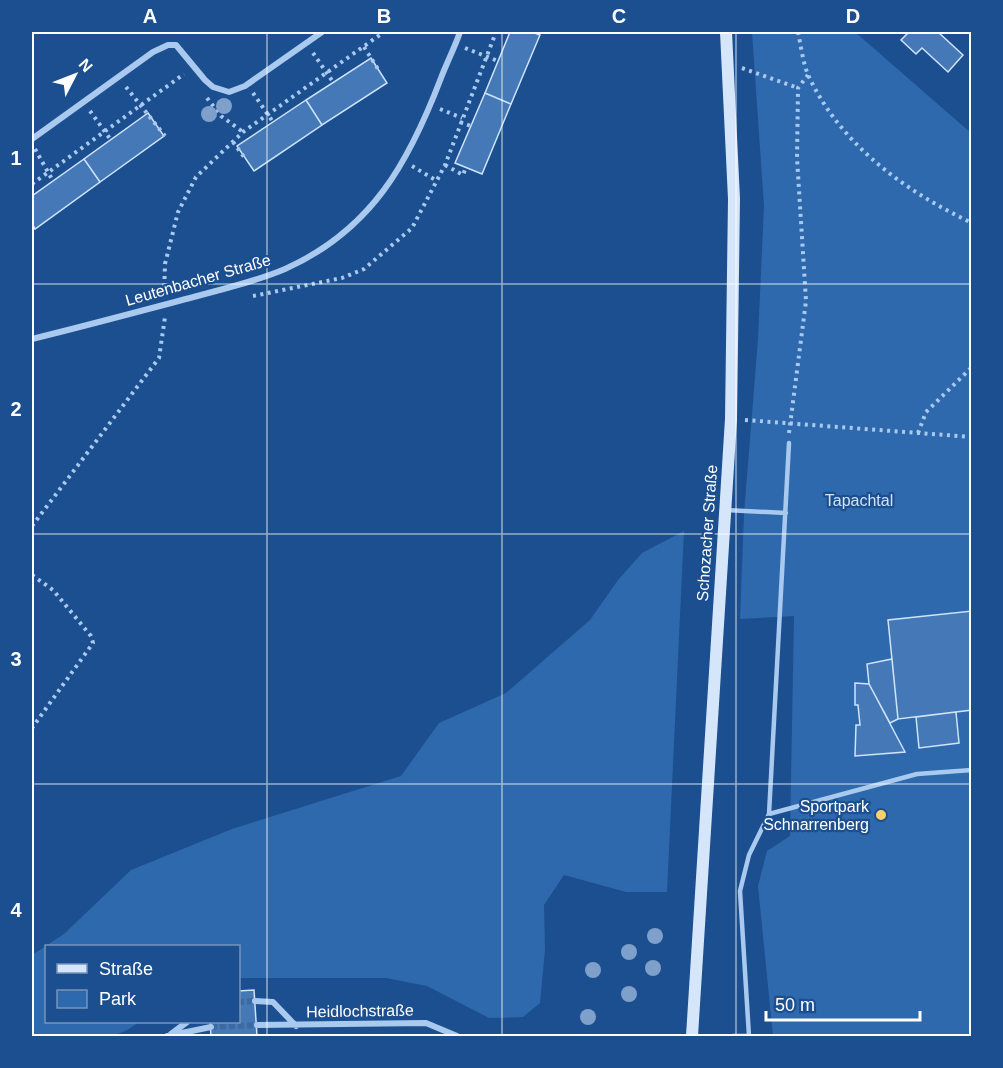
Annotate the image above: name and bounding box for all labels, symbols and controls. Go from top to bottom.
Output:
text: A [143,5,157,27]
text: B [377,5,391,27]
text: C [612,5,626,27]
text: D [846,5,860,27]
north arrow [45,45,105,105]
text: N [76,55,96,75]
text: 1 [10,147,22,169]
street label: Leutenbacher Straße [123,251,273,309]
text: 2 [10,398,22,420]
street label: Schozacher Straße [694,464,720,602]
park label: Tapachtal [825,492,893,509]
text: 3 [10,648,22,670]
place label: Sportpark Schnarrenberg [763,798,870,833]
marker: Sportpark Schnarrenberg [874,808,888,822]
text: 4 [10,899,22,921]
legend [45,945,240,1023]
text: Straße [99,959,153,979]
scale bar [766,984,920,1022]
text: Park [99,989,137,1009]
text: 50 m [775,995,815,1015]
street label: Heidlochstraße [306,1002,414,1020]

